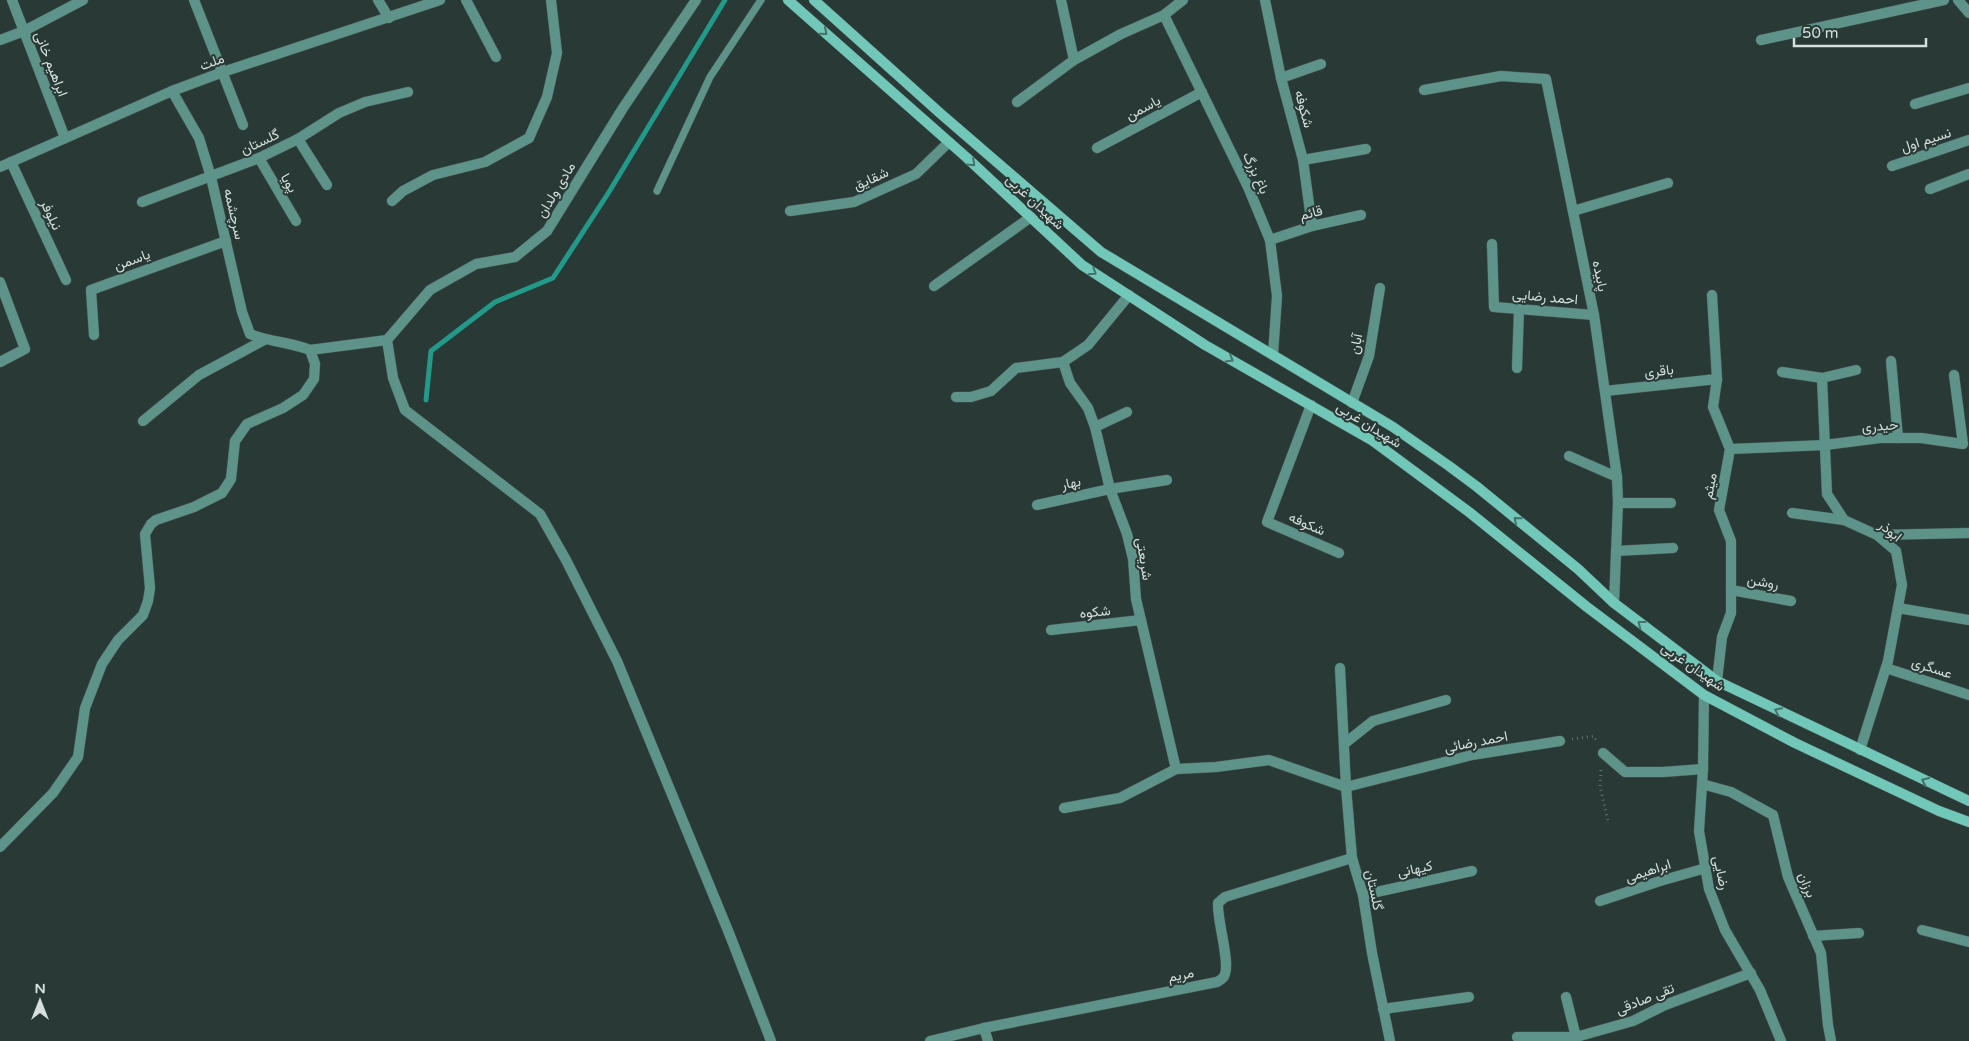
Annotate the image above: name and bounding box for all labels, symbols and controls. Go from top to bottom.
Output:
scale bar [1794,15,1926,47]
text: 50 m [1802,24,1839,42]
one-way arrow [819,26,828,35]
street label: ابراهیم خانی [31,29,71,99]
street label: ملت [197,50,227,74]
street label: شکوفه [1291,88,1317,130]
street label: یاسمن [1123,92,1163,124]
street label: نسیم اول [1899,124,1954,157]
street label: گلستان [238,126,282,158]
street label: باغ بزرگ [1237,149,1273,198]
one-way arrow [967,157,976,166]
street label: مادی ولدان [533,159,579,221]
street label: شقایق [851,164,891,194]
street label: پویا [276,170,301,196]
street label: شهیدان غربی [1002,171,1068,233]
street label: سرچشمه [219,187,248,241]
street label: نیلوفر [36,196,65,233]
street label: قائم [1298,202,1324,224]
street label: یاسمن [112,246,152,274]
street label: پابیده [1588,259,1611,293]
one-way arrow [1088,265,1097,275]
street label: احمد رضایی [1511,286,1579,308]
street label: آبان [1346,331,1367,356]
one-way arrow [1225,353,1234,363]
street label: باقری [1643,361,1675,381]
street label: شهیدان غربی [1333,398,1405,452]
street label: حیدری [1861,416,1899,436]
street label: میثم [1699,471,1721,501]
street label: بهار [1059,473,1082,494]
street label: شکوفه [1286,508,1328,540]
one-way arrow [1514,516,1523,525]
street label: ابوذر [1874,516,1905,546]
street label: شریعتی [1132,536,1156,582]
street label: روشن [1746,571,1780,593]
street label: شکوه [1079,602,1111,622]
one-way arrow [1638,622,1647,630]
street label: شهیدان غربی [1658,639,1728,695]
street label: عسگری [1910,653,1954,683]
one-way arrow [1774,707,1783,717]
street label: احمد رضائی [1443,728,1509,756]
one-way arrow [1921,777,1930,787]
street label: رضایی [1709,854,1733,892]
street label: ابراهیمی [1623,856,1673,886]
street label: کیهانی [1396,857,1434,881]
street label: گلستان [1361,868,1387,912]
street label: برزان [1794,870,1820,900]
street label: مریم [1167,964,1195,986]
north arrow [15,976,65,1026]
street label: تقی صادقی [1613,979,1677,1018]
text: N [34,980,46,997]

